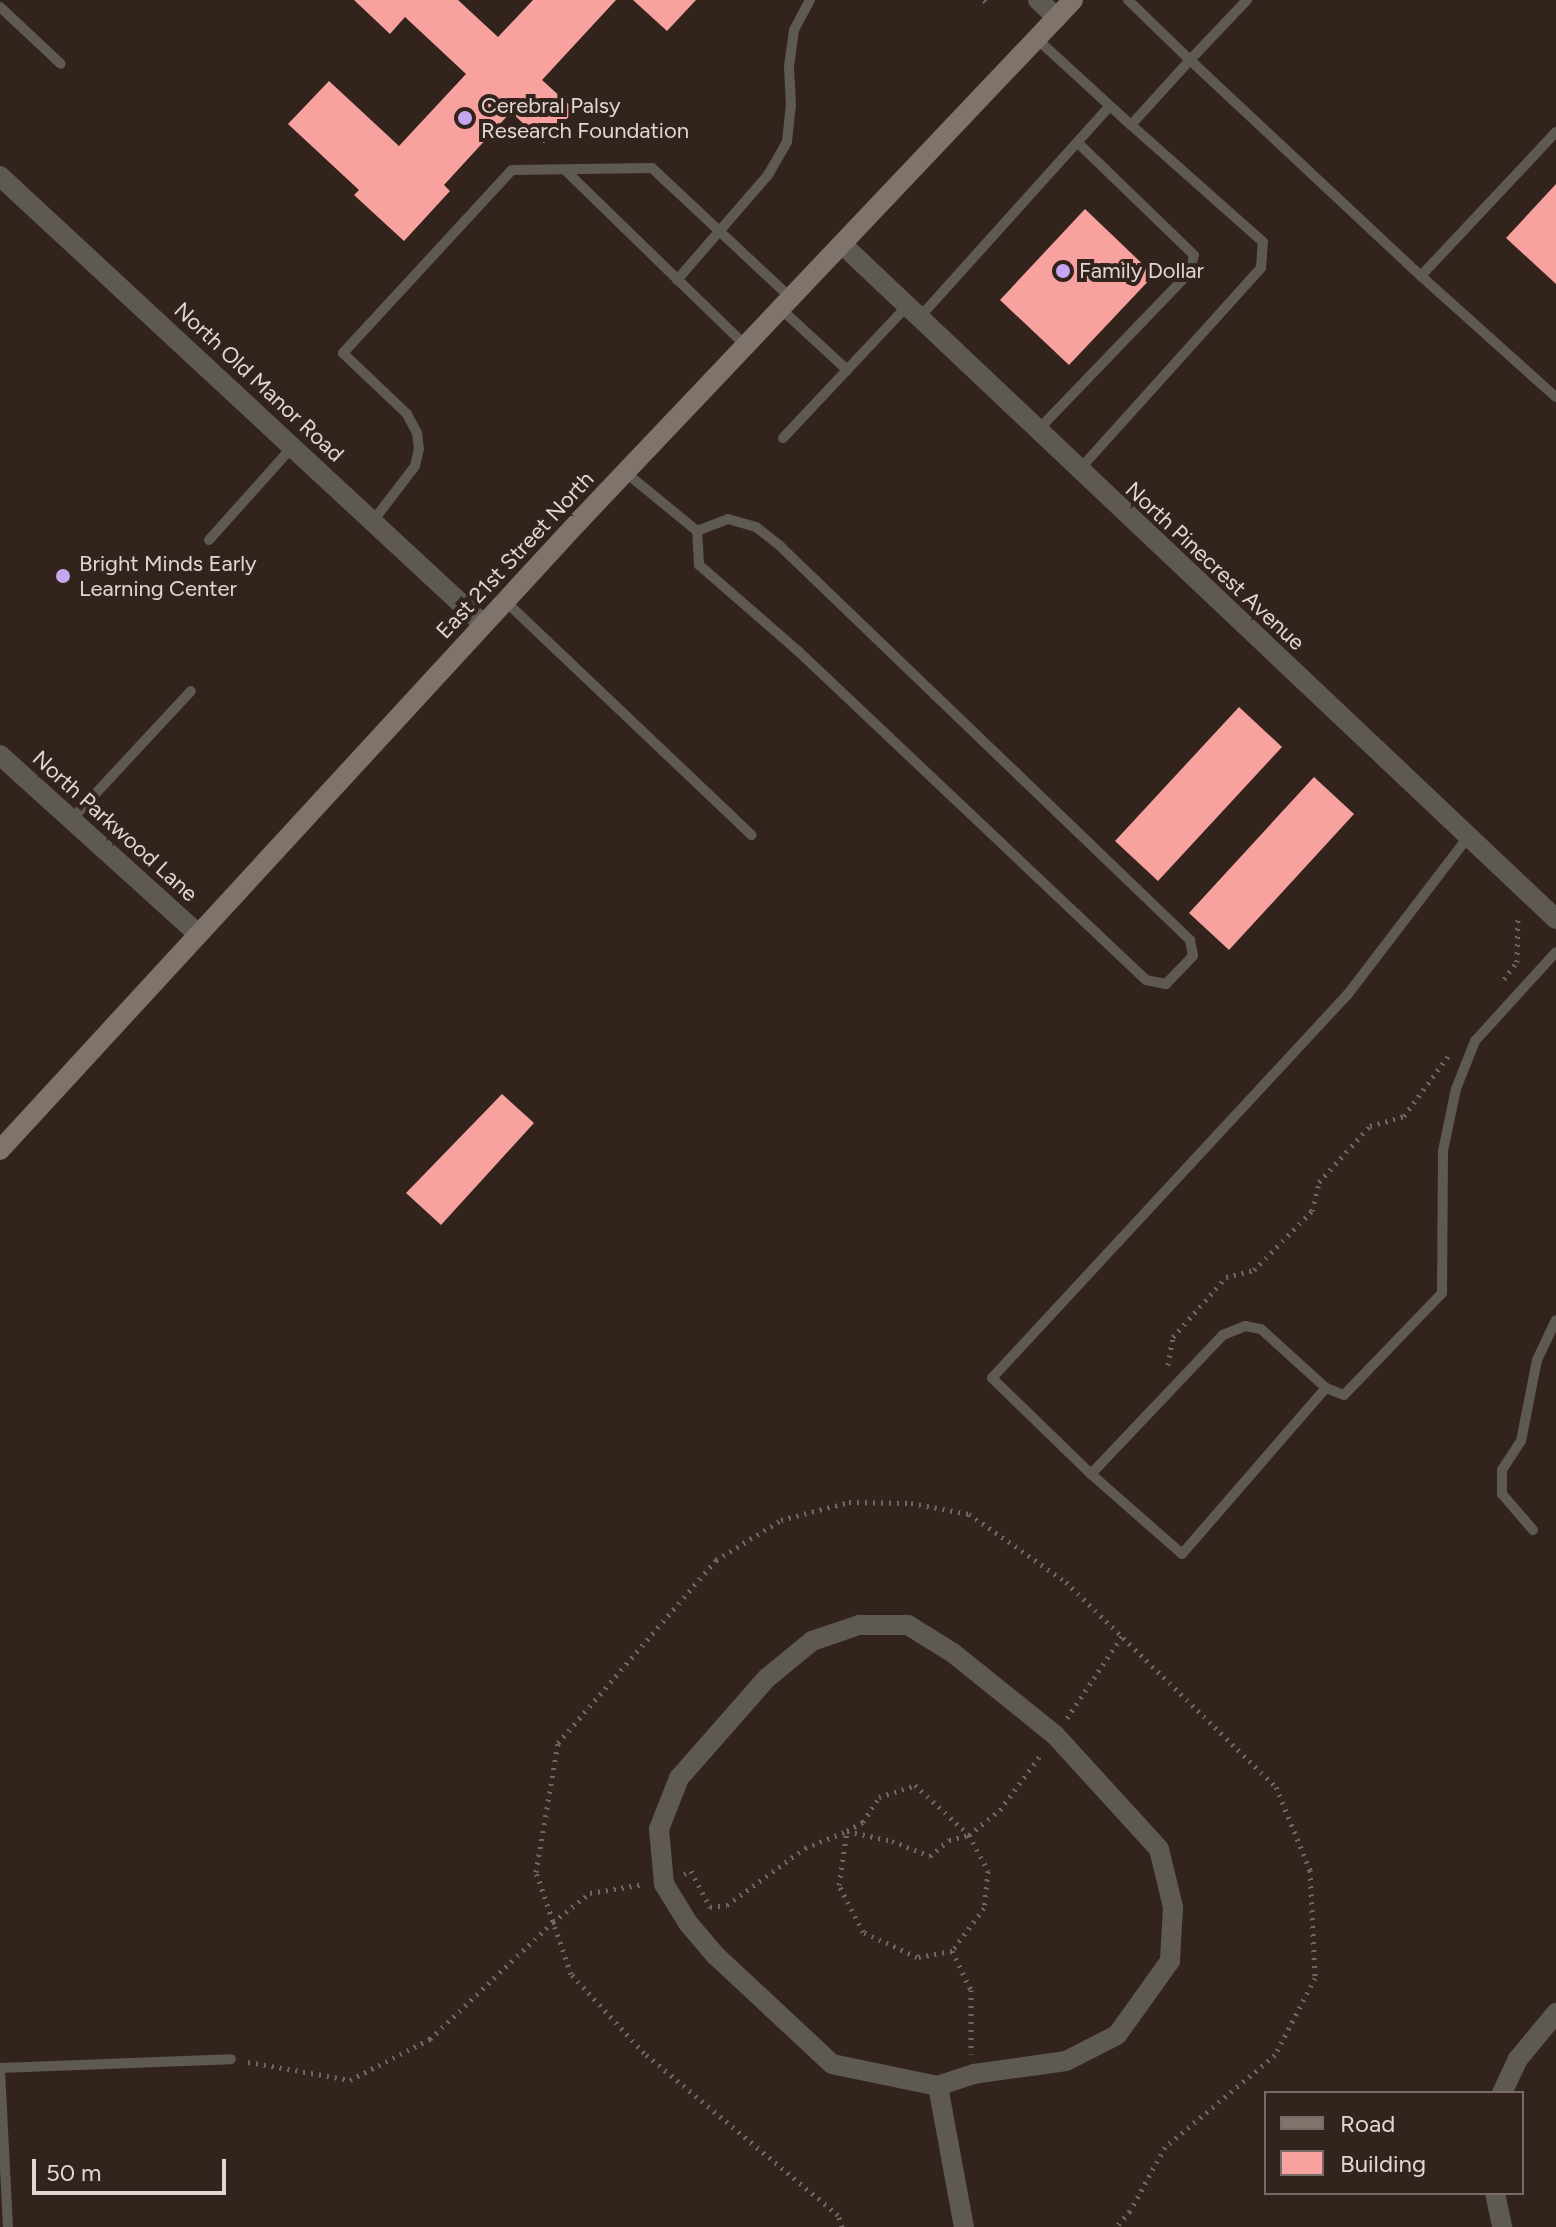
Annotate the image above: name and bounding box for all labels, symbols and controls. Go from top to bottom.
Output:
place label: Cerebral Palsy Research Foundation [481,92,689,144]
marker: Cerebral Palsy Research Foundation [456,109,474,127]
place label: Family Dollar [1079,258,1204,284]
marker: Family Dollar [1054,262,1072,280]
street label: North Old Manor Road [169,297,349,467]
street label: East 21st Street North [431,466,599,644]
street label: North Pinecrest Avenue [1120,476,1310,656]
place label: Bright Minds Early Learning Center [79,550,257,602]
marker: Bright Minds Early Learning Center [54,567,72,585]
street label: North Parkwood Lane [27,745,203,907]
legend [1264,2091,1524,2195]
text: Road [1340,2109,1395,2138]
scale bar [36,2143,230,2193]
text: Building [1340,2149,1426,2178]
text: 50 m [46,2158,102,2187]

